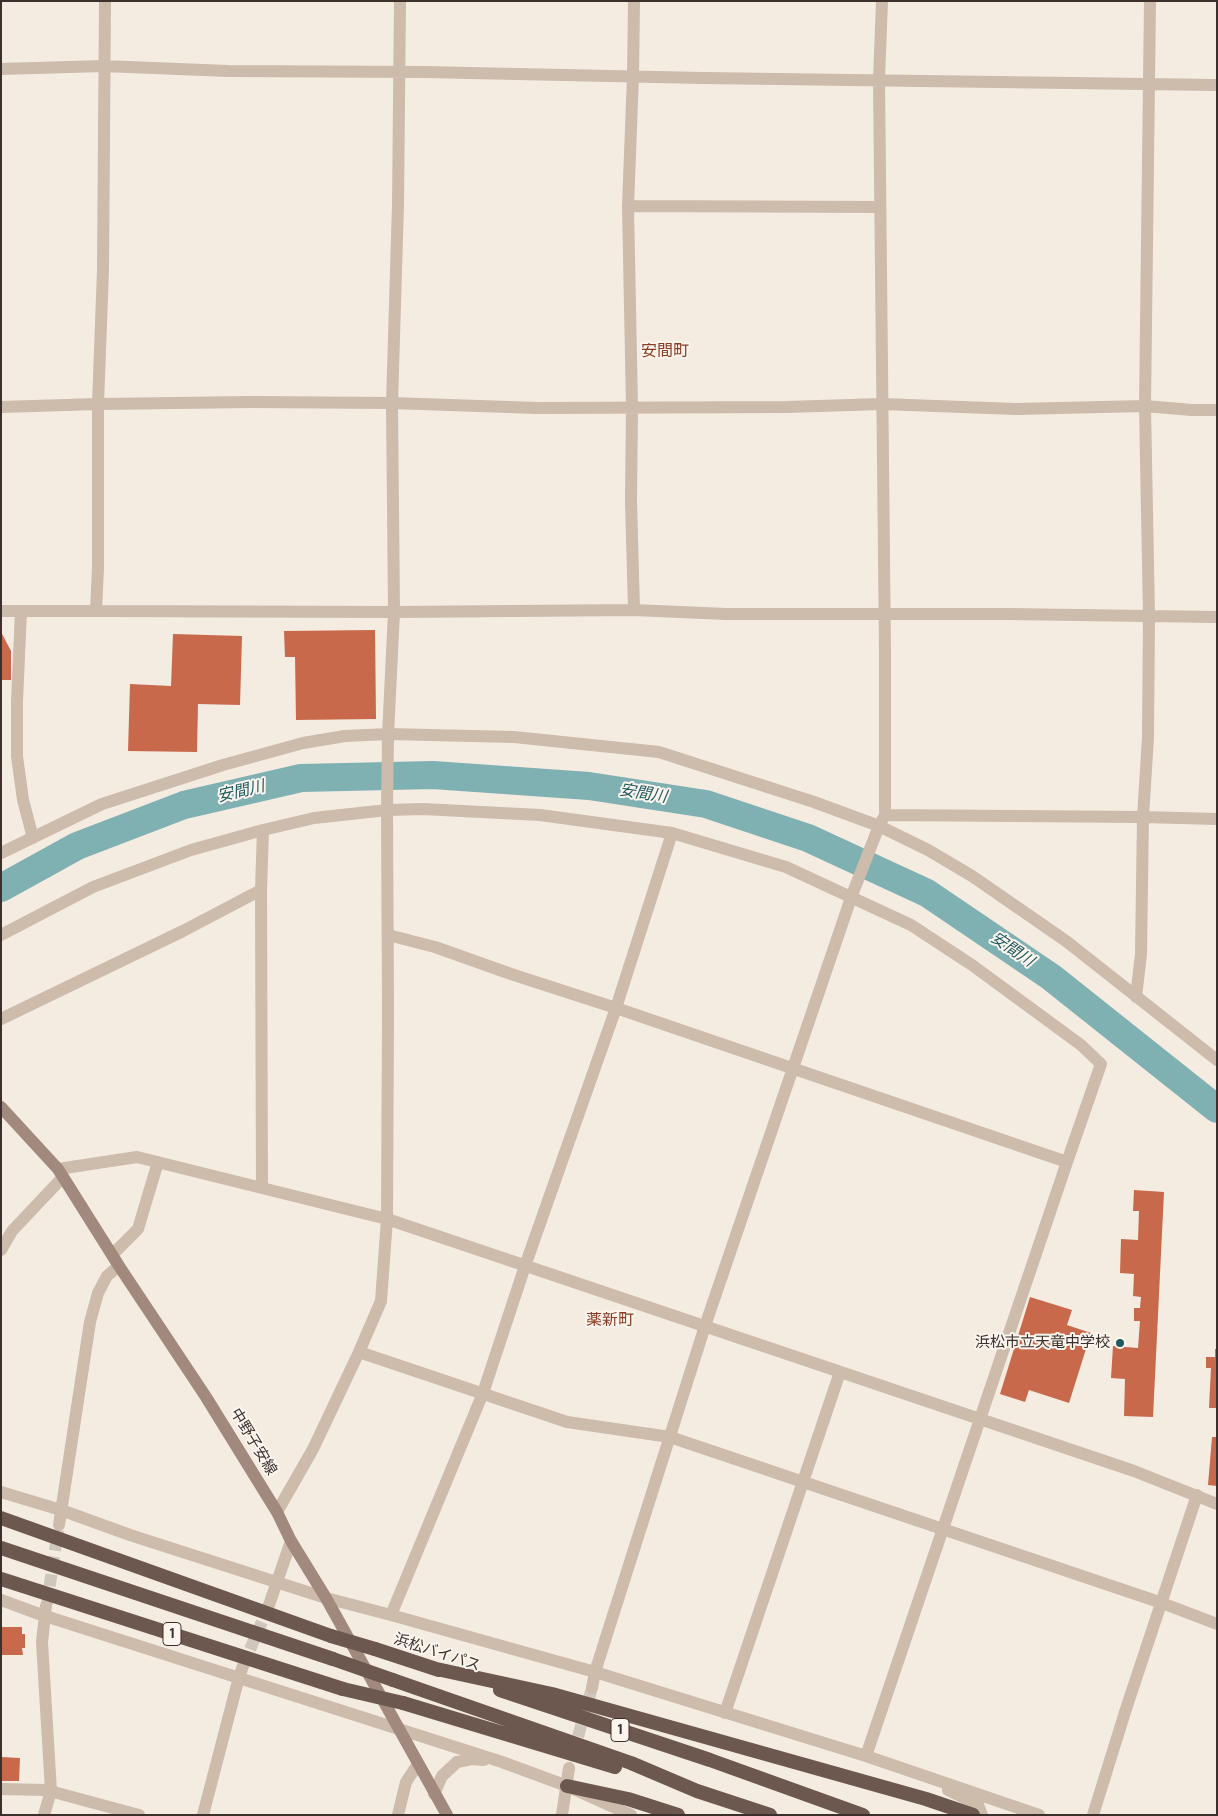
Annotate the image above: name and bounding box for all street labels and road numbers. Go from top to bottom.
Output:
street label: 中野子安線 [226,1405,280,1479]
road number: 1 [163,1622,181,1646]
street label: 浜松バイパス [391,1631,483,1675]
road number: 1 [611,1718,629,1742]

